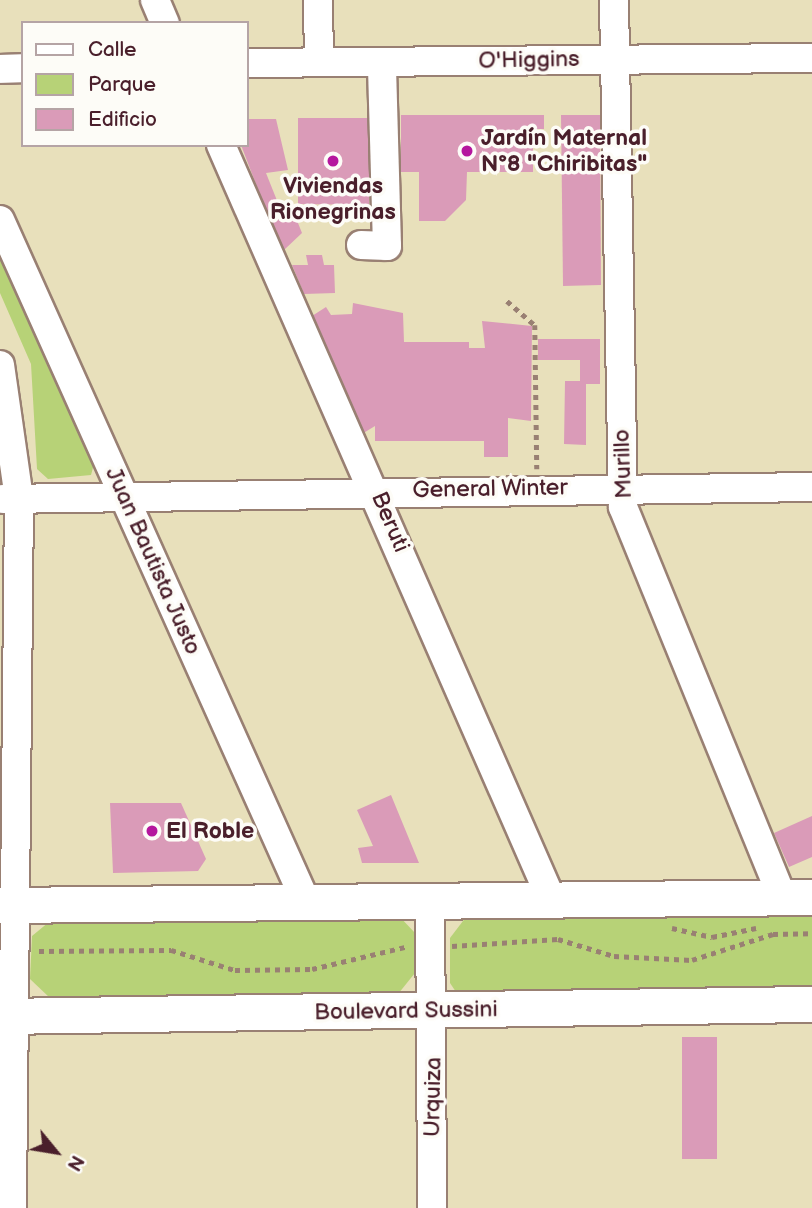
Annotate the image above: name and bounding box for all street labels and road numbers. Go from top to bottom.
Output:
street label: O'Higgins [478,45,580,75]
street label: Murillo [608,429,638,499]
street label: Juan Bautista Justo [99,462,207,660]
street label: General Winter [412,474,568,504]
street label: Beruti [365,488,415,556]
street label: Boulevard Sussini [314,996,498,1026]
street label: Urquiza [419,1057,447,1137]

